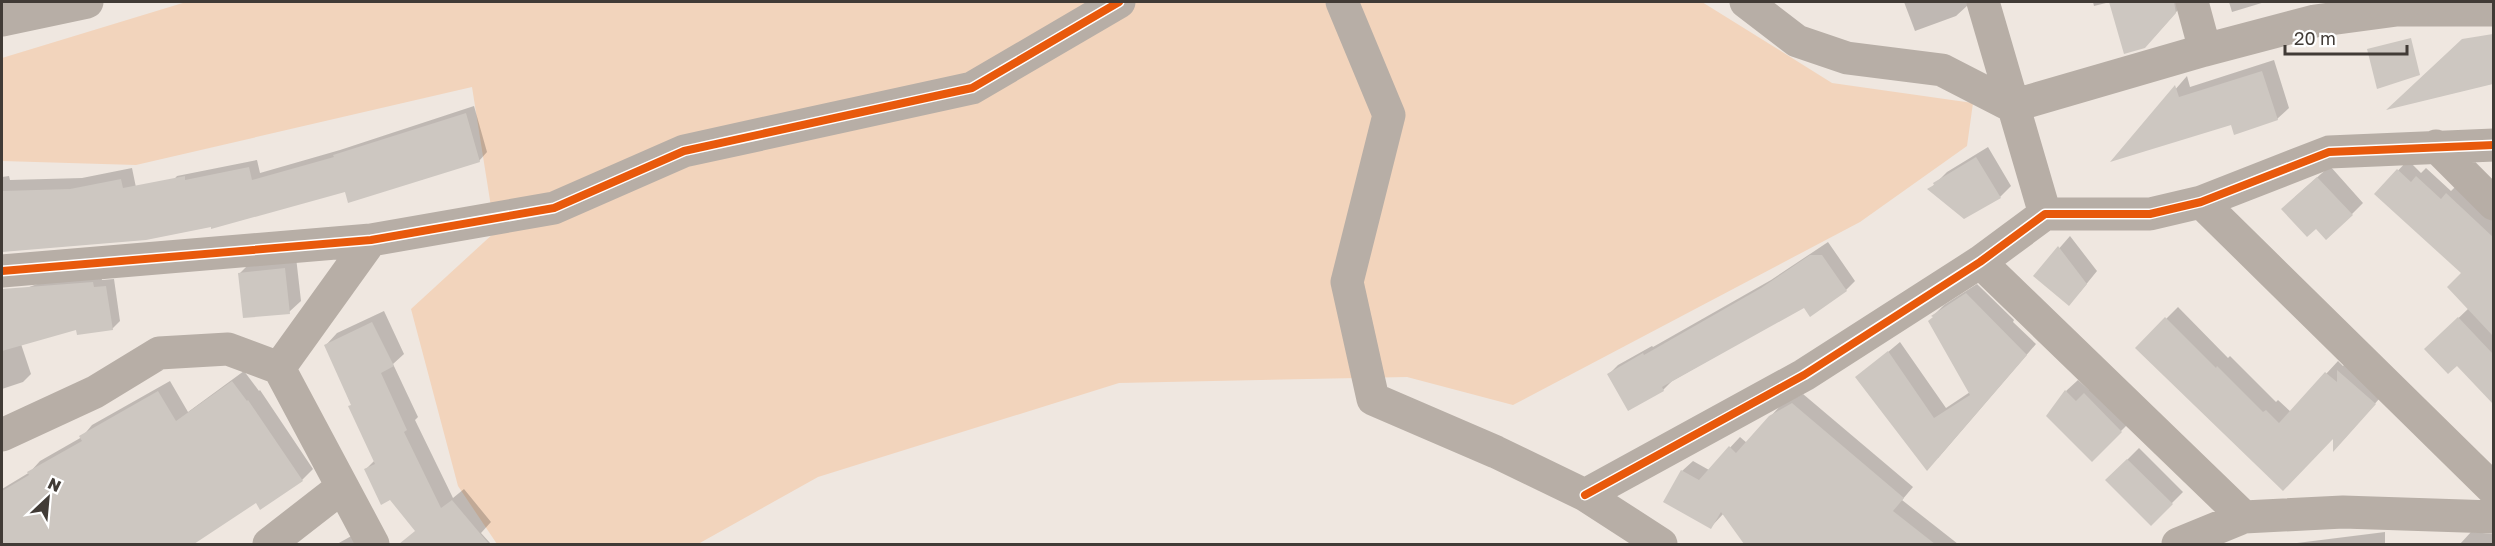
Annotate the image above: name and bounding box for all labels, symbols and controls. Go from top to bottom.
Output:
scale bar [2285,18,2406,56]
text: 20 m [2294,27,2336,49]
north arrow [18,468,78,528]
text: N [45,473,64,496]

